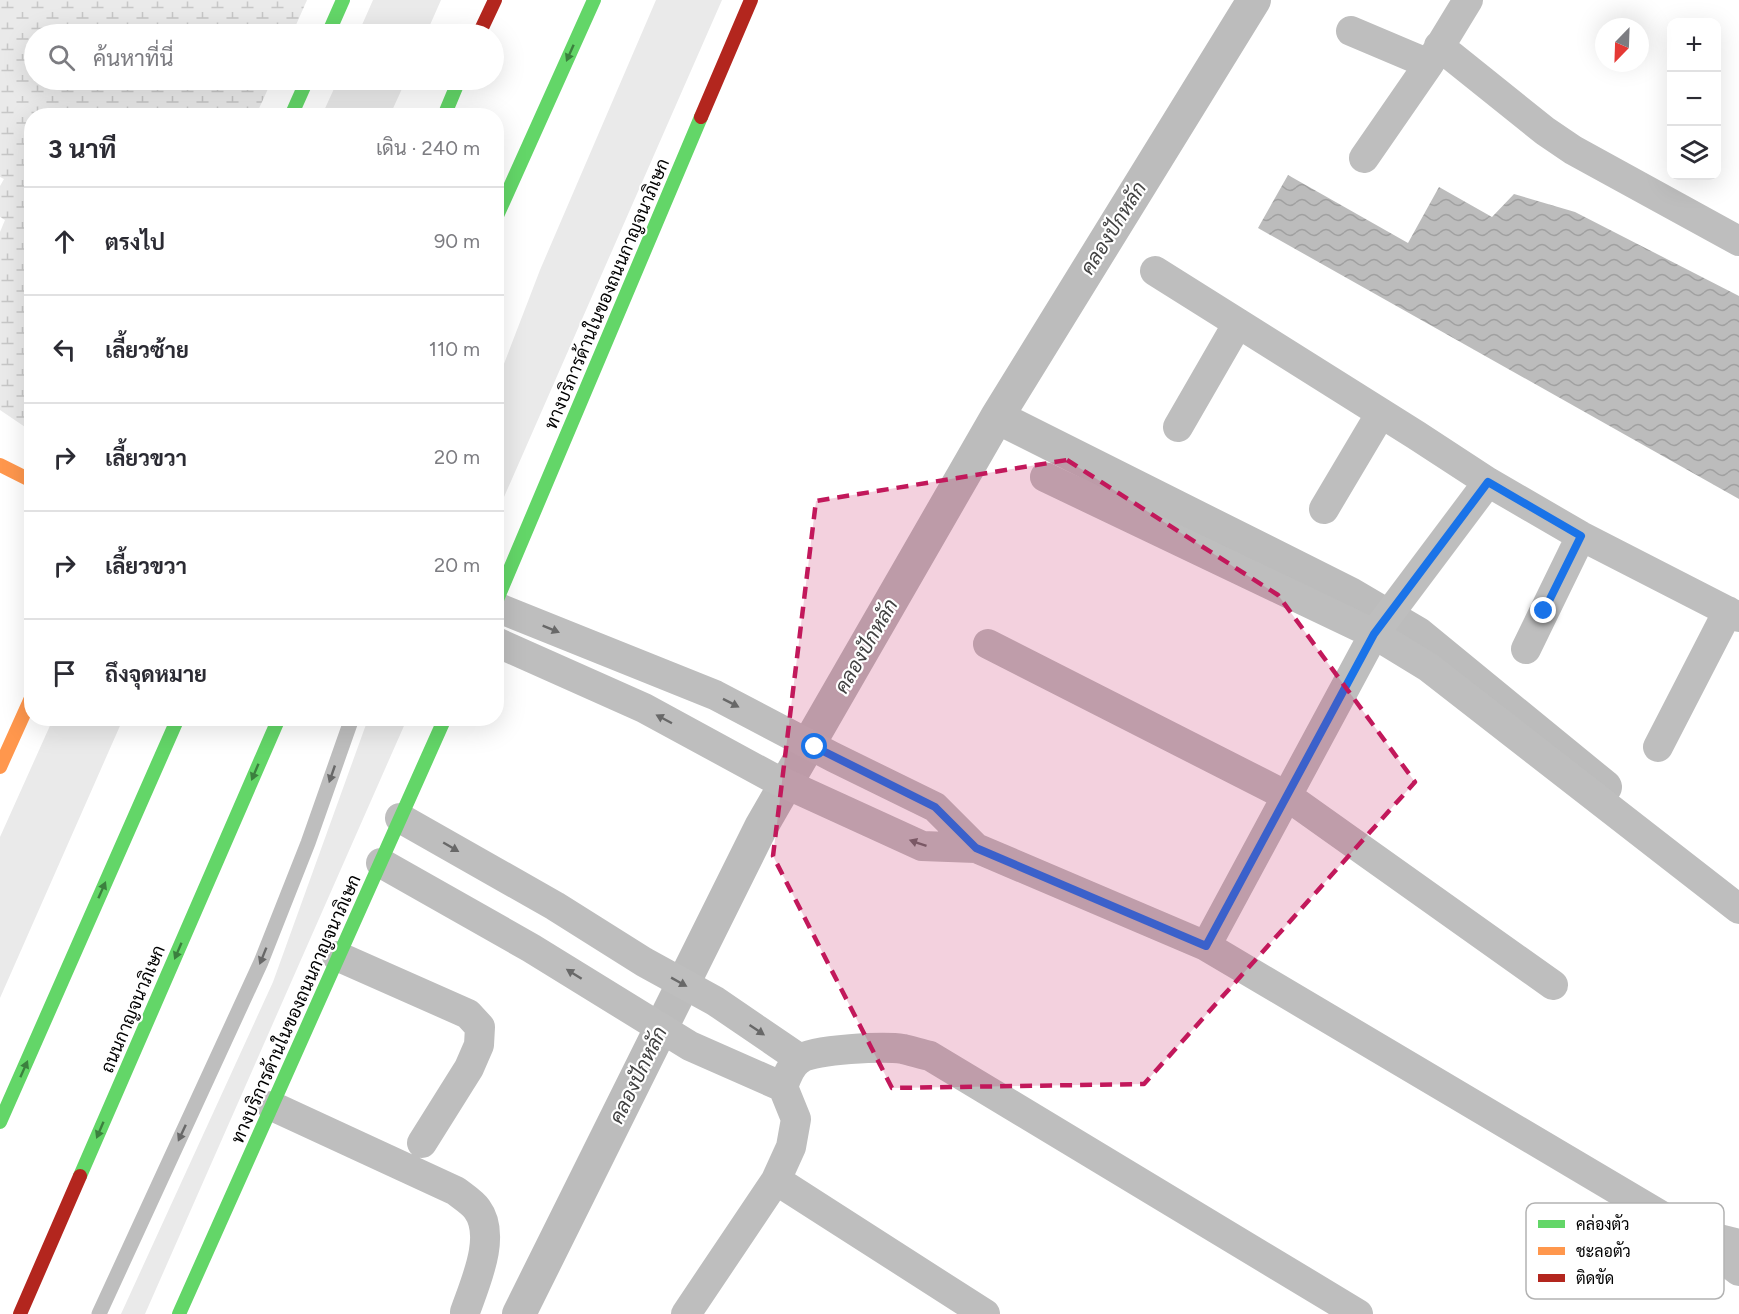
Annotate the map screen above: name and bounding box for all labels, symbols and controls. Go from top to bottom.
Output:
north arrow [1595,18,1649,72]
map controls [1667,18,1721,180]
button: + [1667,18,1721,72]
search box [24,24,504,90]
icon: search [45,41,78,74]
text: ค้นหาที่นี่ [93,45,173,72]
one-way arrow [565,45,575,63]
button: − [1667,72,1721,126]
button: layers [1667,126,1721,180]
text: 3 นาที [48,133,116,165]
text: เดิน · 240 m [376,136,480,160]
street label: ทางบริการด้านในของถนนกาญจนาภิเษก [538,154,674,433]
water label: คลองปักหลัก [1075,177,1151,279]
icon: ahead [48,225,81,258]
text: ตรงไป [105,229,165,256]
text: 90 m [434,229,480,253]
icon: left [48,333,81,366]
text: เลี้ยวซ้าย [105,337,189,364]
text: 110 m [429,337,480,361]
icon: right [48,441,81,474]
text: เลี้ยวขวา [105,445,187,472]
text: 20 m [434,445,480,469]
icon: right [48,549,81,582]
text: เลี้ยวขวา [105,553,187,580]
text: 20 m [434,553,480,577]
water label: คลองปักหลัก [829,595,903,697]
route end [1530,597,1556,623]
one-way arrow [542,625,560,634]
icon: arrive [48,657,81,690]
text: ถึงจุดหมาย [105,661,207,688]
one-way arrow [723,698,740,708]
one-way arrow [656,714,673,724]
route start [801,733,827,759]
one-way arrow [251,764,260,781]
one-way arrow [327,765,337,783]
one-way arrow [909,837,927,847]
one-way arrow [443,842,460,852]
street label: ทางบริการด้านในของถนนกาญจนาภิเษก [225,870,365,1147]
one-way arrow [97,881,107,899]
street label: ถนนกาญจนาภิเษก [96,942,170,1076]
one-way arrow [173,942,182,960]
one-way arrow [258,947,267,965]
one-way arrow [566,969,582,980]
one-way arrow [671,976,688,986]
water label: คลองปักหลัก [604,1023,672,1127]
one-way arrow [749,1024,765,1035]
one-way arrow [19,1060,28,1077]
one-way arrow [95,1121,105,1139]
one-way arrow [177,1125,187,1143]
legend [1526,1203,1724,1299]
text: คล่องตัว [1576,1214,1630,1234]
text: ชะลอตัว [1576,1241,1631,1261]
text: ติดขัด [1576,1268,1614,1288]

